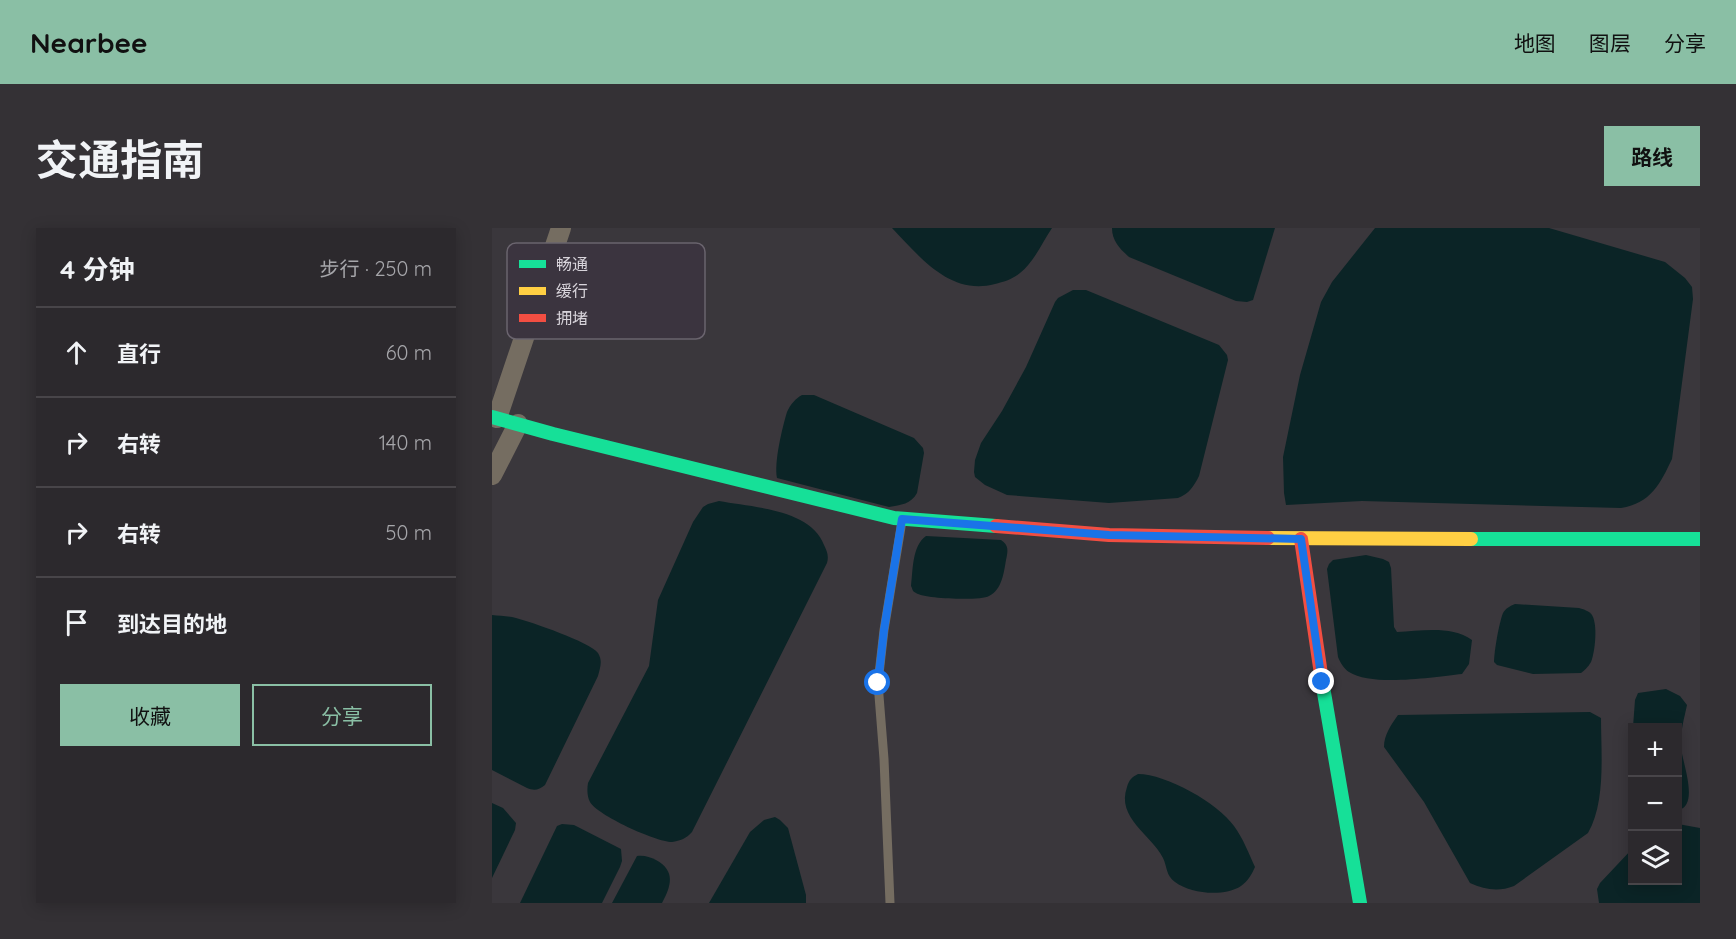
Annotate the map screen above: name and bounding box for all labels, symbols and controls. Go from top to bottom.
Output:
text: Nearbee [30,25,148,60]
text: 地图 [1514,30,1556,56]
text: 图层 [1589,30,1631,56]
text: 分享 [1664,30,1706,56]
button: 路线 [1604,126,1700,186]
text: 交通指南 [36,133,204,186]
legend [507,243,705,339]
text: 4 分钟 [60,253,135,286]
text: 畅通 [556,254,588,274]
text: 步行 · 250 m [320,256,432,281]
text: 缓行 [556,281,588,301]
text: 拥堵 [556,308,588,328]
icon: ahead [60,336,93,369]
text: 直行 [117,340,161,368]
text: 60 m [386,340,432,365]
icon: right [60,426,93,459]
text: 右转 [117,430,161,458]
text: 140 m [379,430,432,455]
icon: right [60,516,93,549]
text: 右转 [117,520,161,548]
text: 50 m [386,520,432,545]
icon: arrive [60,606,93,639]
text: 到达目的地 [117,610,227,638]
route end [1308,668,1334,694]
route start [864,669,890,695]
button: 收藏 [60,684,240,746]
button: 分享 [252,684,432,746]
map controls [1628,723,1682,885]
button: + [1628,723,1682,777]
button: − [1628,777,1682,831]
button: layers [1628,831,1682,885]

